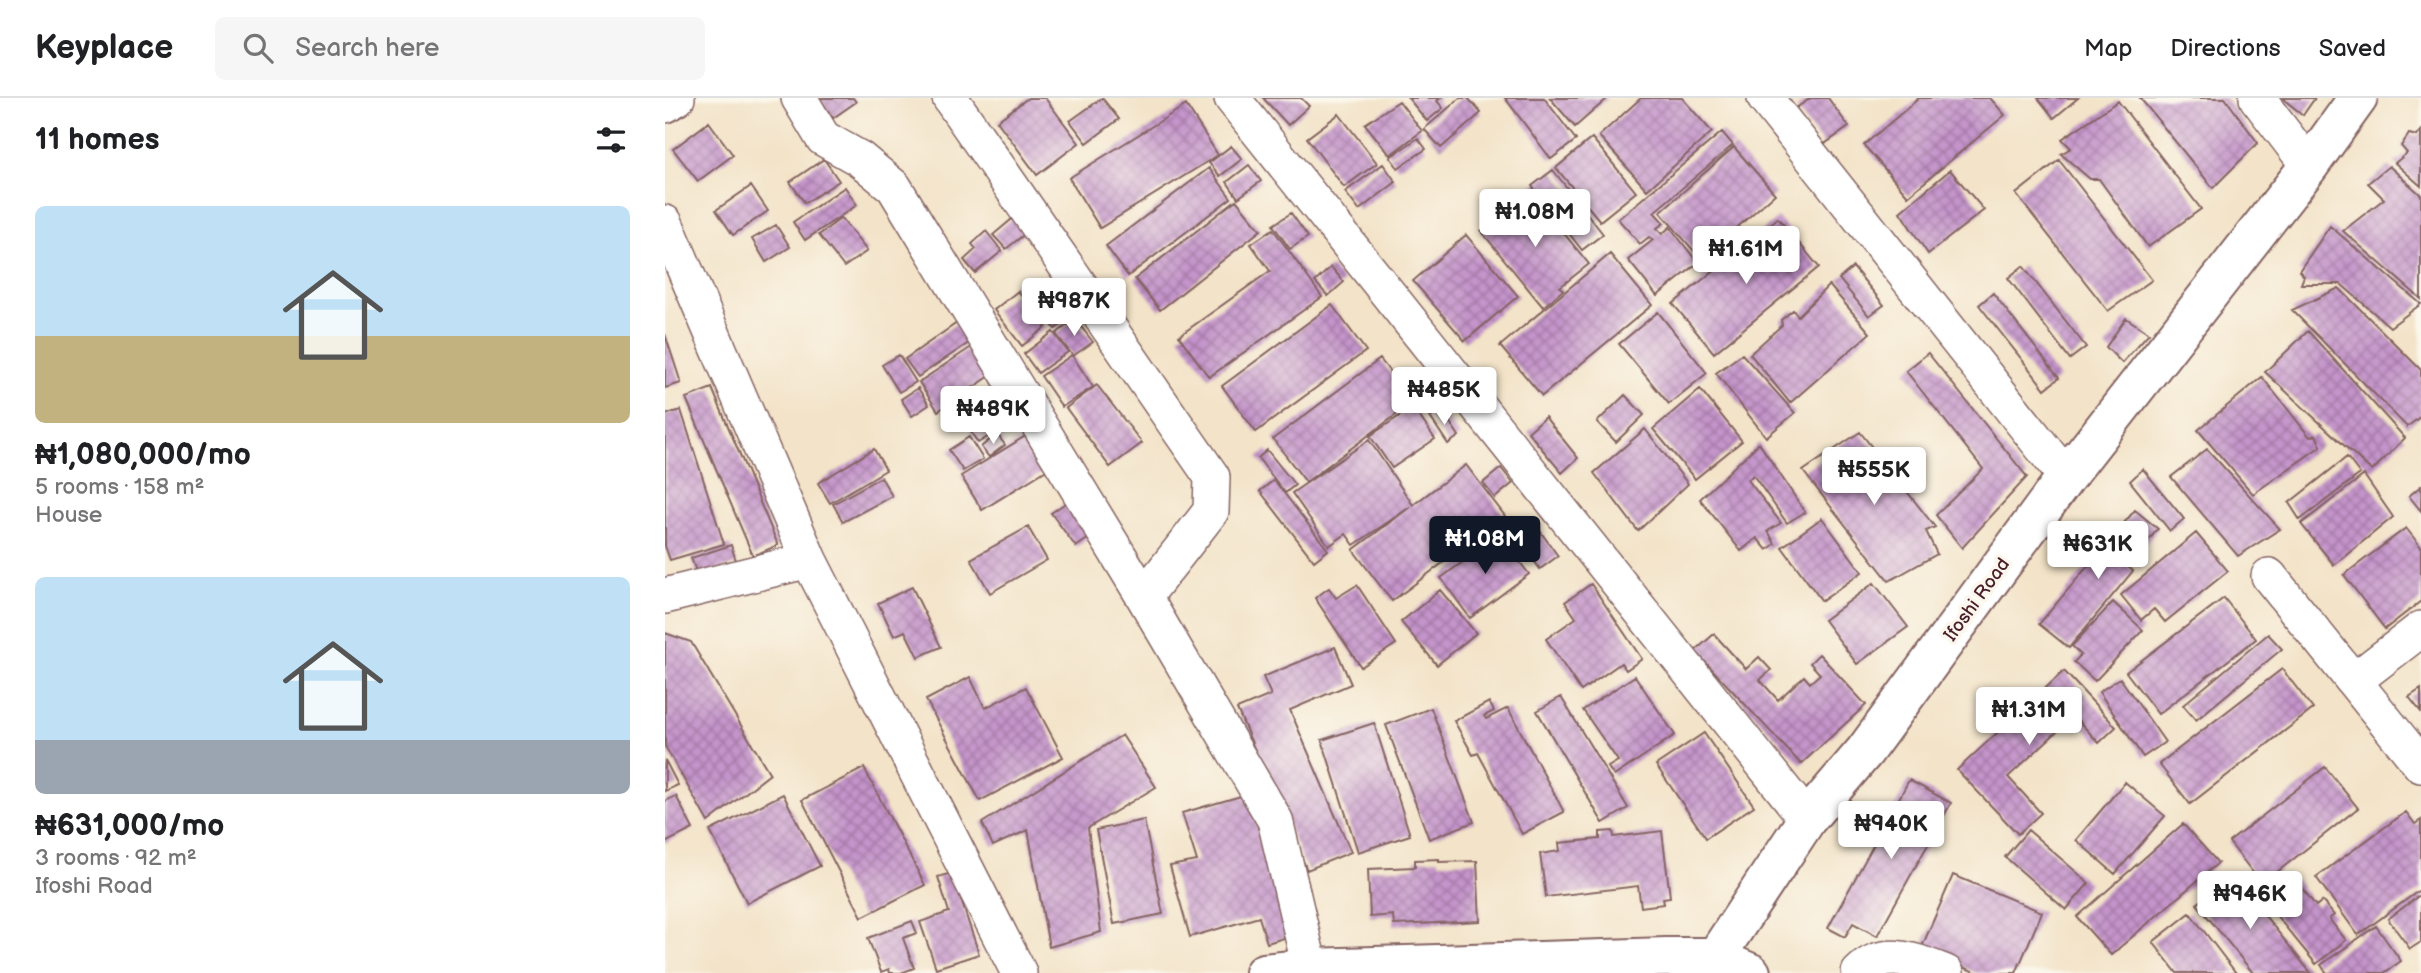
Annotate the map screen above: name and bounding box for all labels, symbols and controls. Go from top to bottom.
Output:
search box [215,17,705,80]
text: Keyplace [35,28,173,68]
icon: search [239,29,277,67]
text: Search here [295,33,439,64]
text: Map [2084,34,2132,63]
text: Directions [2170,34,2281,63]
text: Saved [2319,34,2386,63]
icon: filters [592,121,630,159]
text: 11 homes [35,122,159,158]
pin: ₦1.08M [1478,190,1592,249]
text: ₦1.08M [1495,198,1575,226]
pin: ₦1.61M [1689,226,1803,286]
text: ₦1.61M [1709,235,1783,263]
icon: home [270,252,396,378]
pin: ₦987K [1025,278,1123,338]
text: ₦987K [1038,287,1110,315]
pin: ₦485K [1395,368,1493,427]
text: ₦485K [1408,376,1480,404]
pin: ₦489K [944,386,1042,446]
text: ₦489K [956,395,1030,423]
text: ₦1,080,000/mo [35,437,251,473]
pin: ₦555K [1825,448,1923,507]
text: ₦555K [1838,456,1910,484]
text: 5 rooms · 158 m² [35,473,204,501]
text: House [35,501,102,529]
pin: ₦1.08M [1428,517,1542,576]
pin: ₦631K [2049,522,2147,581]
text: ₦1.08M [1445,525,1525,553]
text: ₦631K [2063,530,2133,558]
street label: Ifoshi Road [1939,554,2015,646]
icon: home [270,623,396,749]
pin: ₦1.31M [1972,688,2086,747]
text: ₦1.31M [1992,696,2066,724]
pin: ₦940K [1842,802,1940,861]
text: ₦631,000/mo [35,808,224,844]
text: ₦940K [1854,810,1928,838]
text: 3 rooms · 92 m² [35,844,197,872]
text: Ifoshi Road [35,872,153,900]
pin: ₦946K [2201,872,2299,931]
text: ₦946K [2213,880,2287,908]

